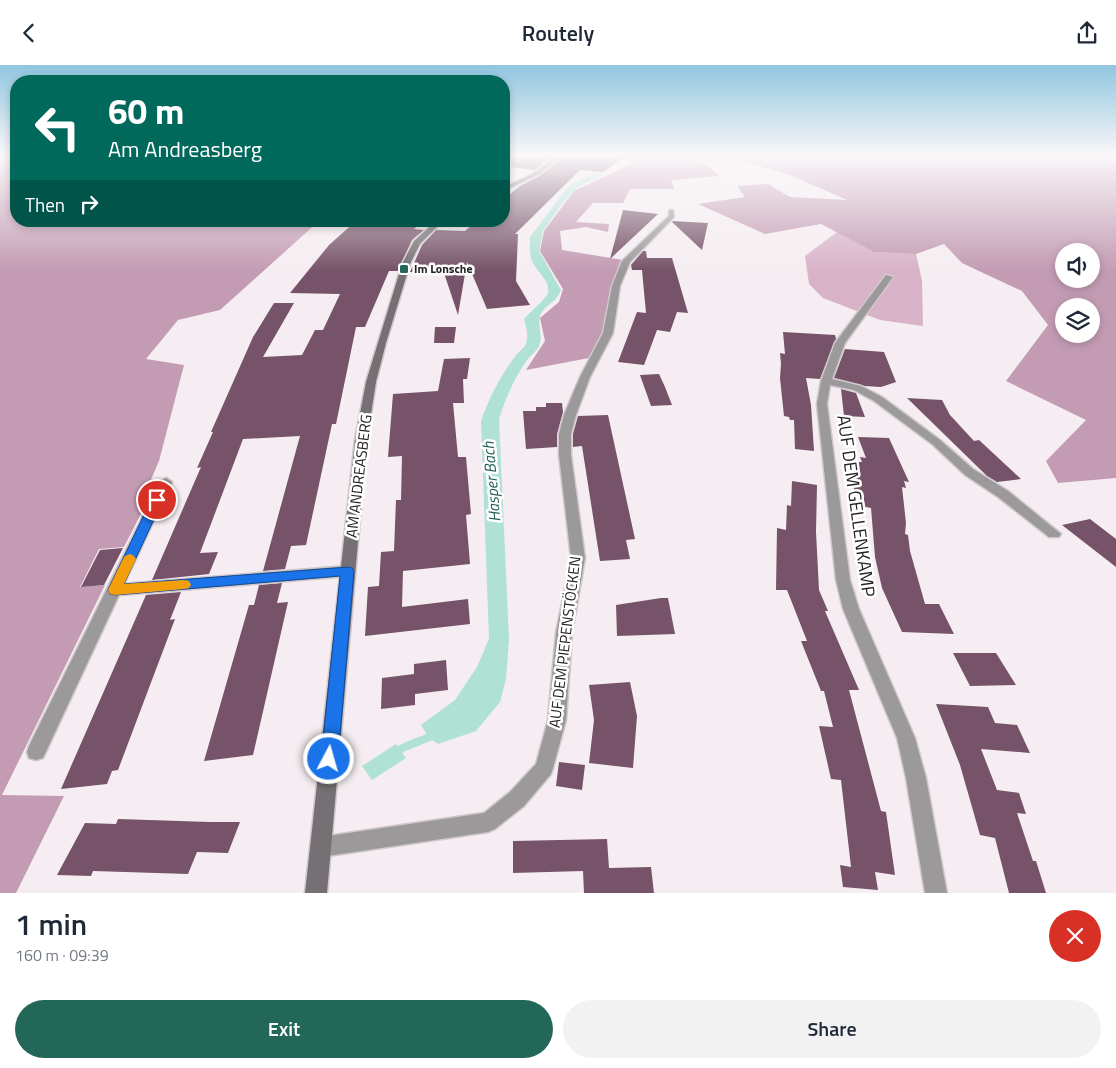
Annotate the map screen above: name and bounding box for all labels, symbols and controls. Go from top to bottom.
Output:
text: Routely [522,16,594,50]
icon: back [15,19,43,47]
icon: share [1073,19,1101,47]
text: 60 m [108,84,184,138]
icon: left [25,95,90,160]
text: Am Andreasberg [108,132,262,166]
text: Then [25,190,65,219]
icon: right [75,190,103,218]
map controls [1055,243,1100,343]
button: sound [1055,243,1100,288]
place label: Im Lonsche [414,259,473,278]
marker: Im Lonsche [398,263,410,275]
button: layers [1055,298,1100,343]
street label: AM ANDREASBERG [340,413,377,539]
street label: AUF DEM GELLENKAMP [830,413,883,599]
water label: Hasper Bach [475,440,506,523]
pin [136,479,178,521]
icon: arrive [143,486,171,514]
street label: AUF DEM PIEPENSTÖCKEN [543,555,586,729]
position arrow [302,732,354,784]
text: 1 min [15,901,87,947]
button: close [1049,910,1101,962]
text: 160 m · 09:39 [15,943,109,967]
button: Exit [15,1000,553,1058]
button: Share [563,1000,1101,1058]

